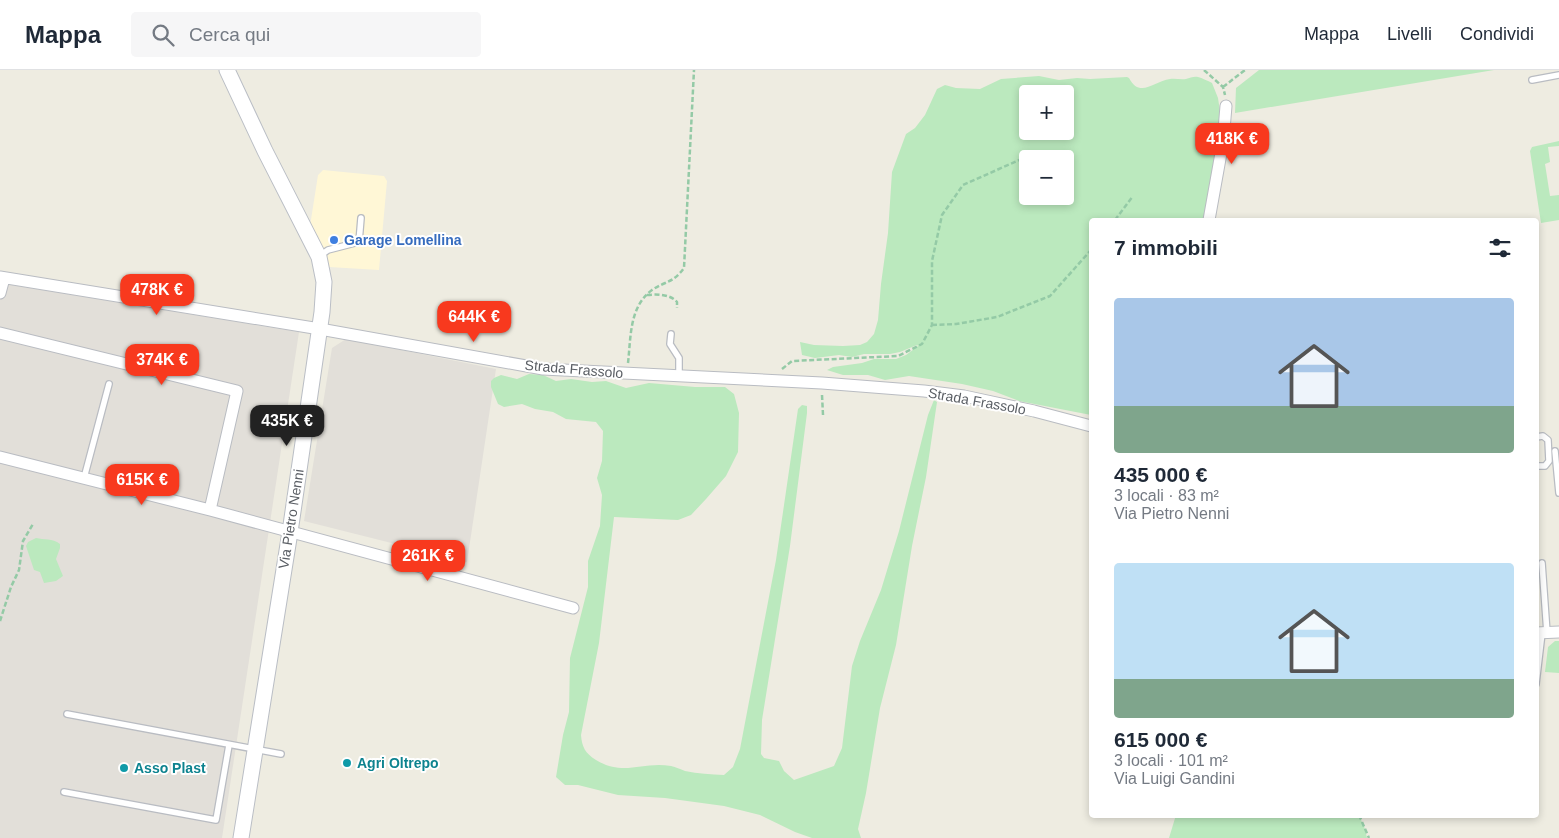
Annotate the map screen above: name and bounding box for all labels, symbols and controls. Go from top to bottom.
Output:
search box [131,12,481,57]
text: Mappa [25,21,101,48]
icon: search [149,21,177,49]
text: Cerca qui [189,24,270,45]
text: Mappa [1304,24,1359,44]
text: Livelli [1387,24,1432,44]
text: Condividi [1460,24,1534,44]
map controls [1019,85,1074,205]
button: + [1019,85,1074,140]
pin: 418K € [1191,122,1273,165]
text: 418K € [1206,130,1258,147]
button: − [1019,150,1074,205]
place label: Garage Lomellina [344,232,462,248]
marker: Garage Lomellina [328,234,340,246]
icon: filters [1486,234,1514,262]
text: 7 immobili [1114,236,1218,259]
pin: 478K € [116,274,198,316]
text: 478K € [131,281,183,298]
pin: 644K € [433,300,515,343]
text: 644K € [448,308,500,325]
icon: home [1269,331,1359,421]
pin: 374K € [121,344,203,386]
text: 374K € [136,351,188,368]
street label: Strada Frassolo [524,357,624,381]
street label: Strada Frassolo [927,385,1027,417]
pin: 435K € [246,404,328,447]
text: 435K € [261,412,313,429]
text: 435 000 € [1114,463,1207,486]
pin: 615K € [101,464,183,506]
street label: Via Pietro Nenni [275,468,307,570]
text: 615K € [116,471,168,488]
text: 3 locali · 83 m² [1114,487,1219,504]
text: Via Pietro Nenni [1114,505,1229,522]
pin: 261K € [387,540,469,582]
text: 261K € [402,547,454,564]
icon: home [1269,596,1359,686]
text: 615 000 € [1114,728,1207,751]
text: 3 locali · 101 m² [1114,752,1228,769]
place label: Agri Oltrepo [357,755,439,771]
marker: Agri Oltrepo [341,757,353,769]
place label: Asso Plast [134,760,206,776]
marker: Asso Plast [118,762,130,774]
text: Via Luigi Gandini [1114,770,1235,787]

